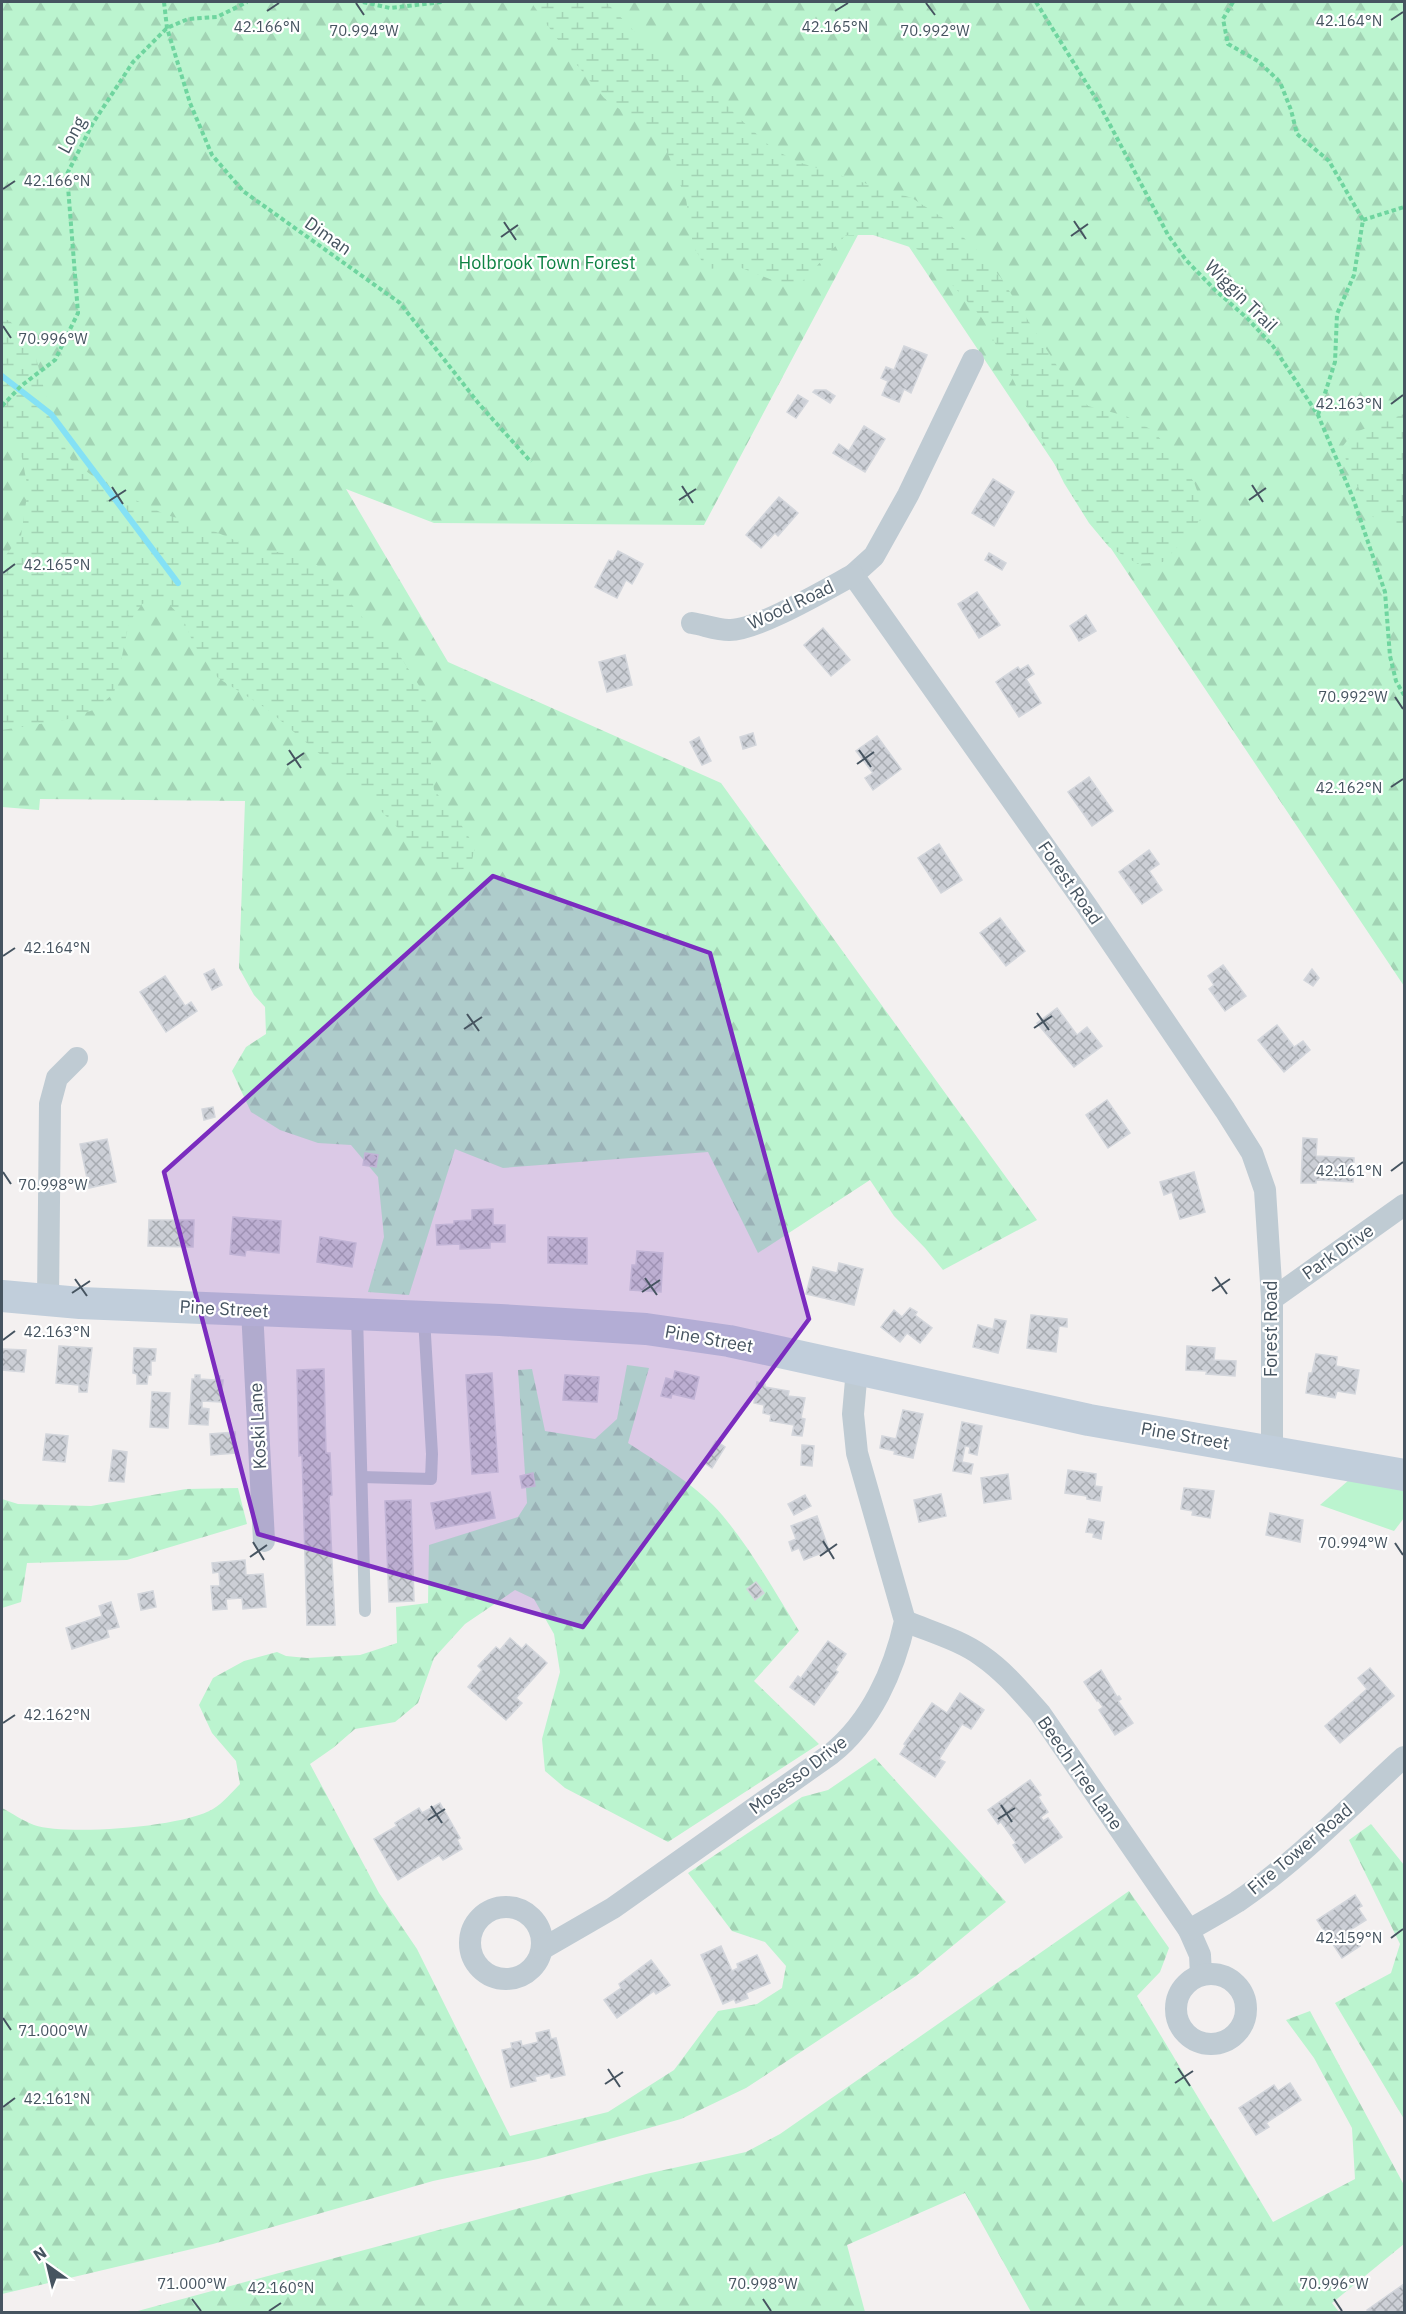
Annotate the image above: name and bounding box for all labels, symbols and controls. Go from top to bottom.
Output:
text: 42.164°N [1316,11,1382,30]
text: 42.166°N [234,17,300,36]
text: 42.165°N [802,17,868,36]
text: 70.994°W [329,21,399,40]
text: 70.992°W [900,21,970,40]
street label: Long [52,112,91,157]
text: 42.166°N [24,171,90,190]
street label: Diman [300,211,356,260]
park label: Holbrook Town Forest [458,251,636,274]
street label: Wiggin Trail [1200,254,1283,337]
text: 70.996°W [18,329,88,348]
text: 42.163°N [1316,394,1382,413]
text: 42.165°N [24,555,90,574]
street label: Wood Road [744,575,837,634]
text: 70.992°W [1318,687,1388,706]
text: 42.162°N [1316,778,1382,797]
street label: Forest Road [1033,837,1108,929]
text: 42.164°N [24,938,90,957]
text: 42.161°N [1316,1161,1382,1180]
text: 70.998°W [18,1175,88,1194]
street label: Park Drive [1297,1218,1378,1285]
street label: Forest Road [1259,1281,1282,1377]
street label: Pine Street [179,1295,269,1322]
street label: Pine Street [663,1319,755,1358]
text: 42.163°N [24,1322,90,1341]
street label: Koski Lane [244,1382,271,1470]
street label: Pine Street [1139,1416,1231,1455]
text: 70.994°W [1318,1533,1388,1552]
text: 42.162°N [24,1705,90,1724]
street label: Beech Tree Lane [1033,1711,1128,1834]
street label: Mosesso Drive [744,1730,851,1819]
street label: Fire Tower Road [1242,1798,1357,1899]
text: 42.159°N [1316,1928,1382,1947]
text: 71.000°W [18,2021,88,2040]
text: 42.161°N [24,2089,90,2108]
north arrow [18,2236,78,2296]
text: N [29,2242,50,2265]
text: 71.000°W [157,2274,227,2293]
text: 70.998°W [728,2274,798,2293]
text: 70.996°W [1299,2274,1369,2293]
text: 42.160°N [248,2278,314,2297]

